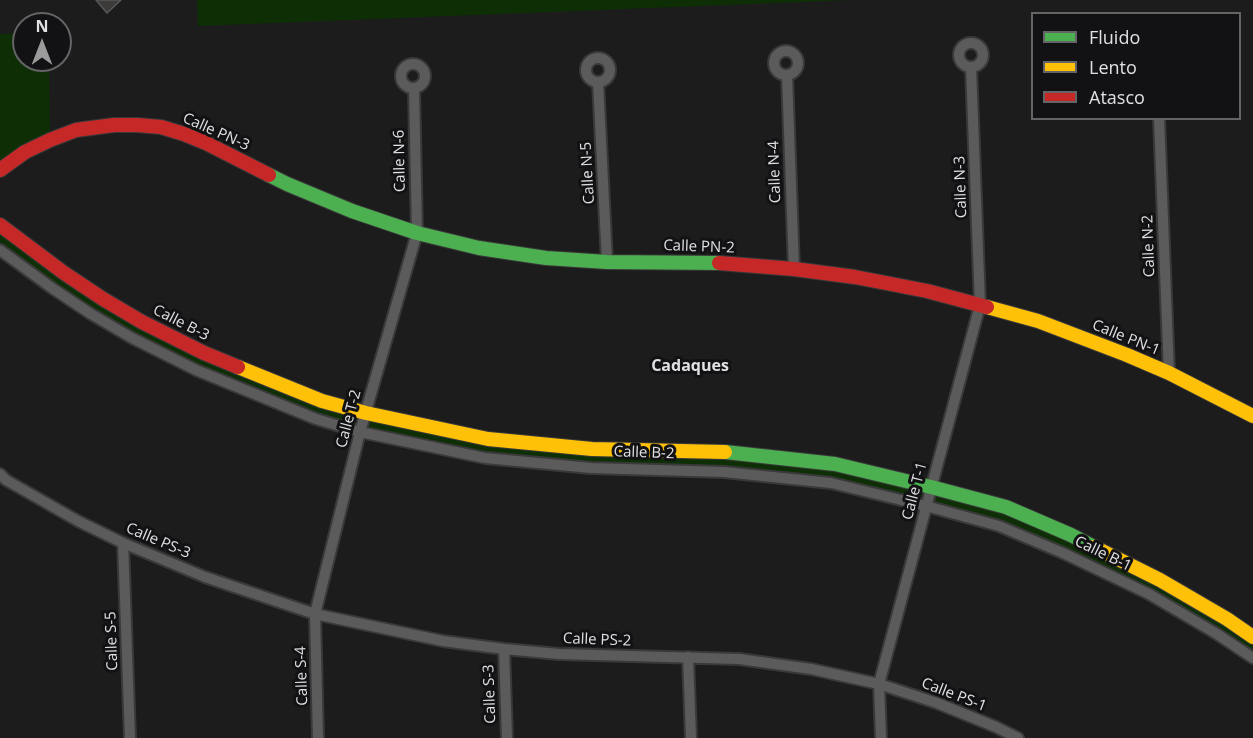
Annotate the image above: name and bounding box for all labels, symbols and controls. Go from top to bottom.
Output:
north arrow [12,12,72,72]
legend [1031,12,1241,120]
text: N [35,15,49,37]
text: Fluido [1089,25,1140,49]
text: Lento [1089,55,1137,79]
text: Atasco [1089,85,1145,109]
street label: Calle PN-3 [180,109,252,155]
street label: Calle N-6 [390,130,410,192]
street label: Calle N-5 [577,141,599,205]
street label: Calle N-4 [765,141,785,203]
street label: Calle N-3 [951,156,971,218]
street label: Calle N-2 [1139,215,1159,277]
street label: Calle PN-2 [663,237,735,257]
street label: Calle B-3 [150,301,212,345]
street label: Calle PN-1 [1090,316,1162,360]
district label: Cadaques [651,356,729,376]
street label: Calle T-2 [333,388,365,450]
street label: Calle B-2 [613,443,675,463]
street label: Calle T-1 [899,460,931,522]
street label: Calle PS-3 [123,519,193,563]
street label: Calle B-1 [1072,533,1134,575]
street label: Calle S-5 [102,611,122,671]
street label: Calle PS-2 [563,630,631,650]
street label: Calle S-4 [292,646,312,706]
street label: Calle S-3 [480,664,500,724]
street label: Calle PS-1 [919,674,989,716]

